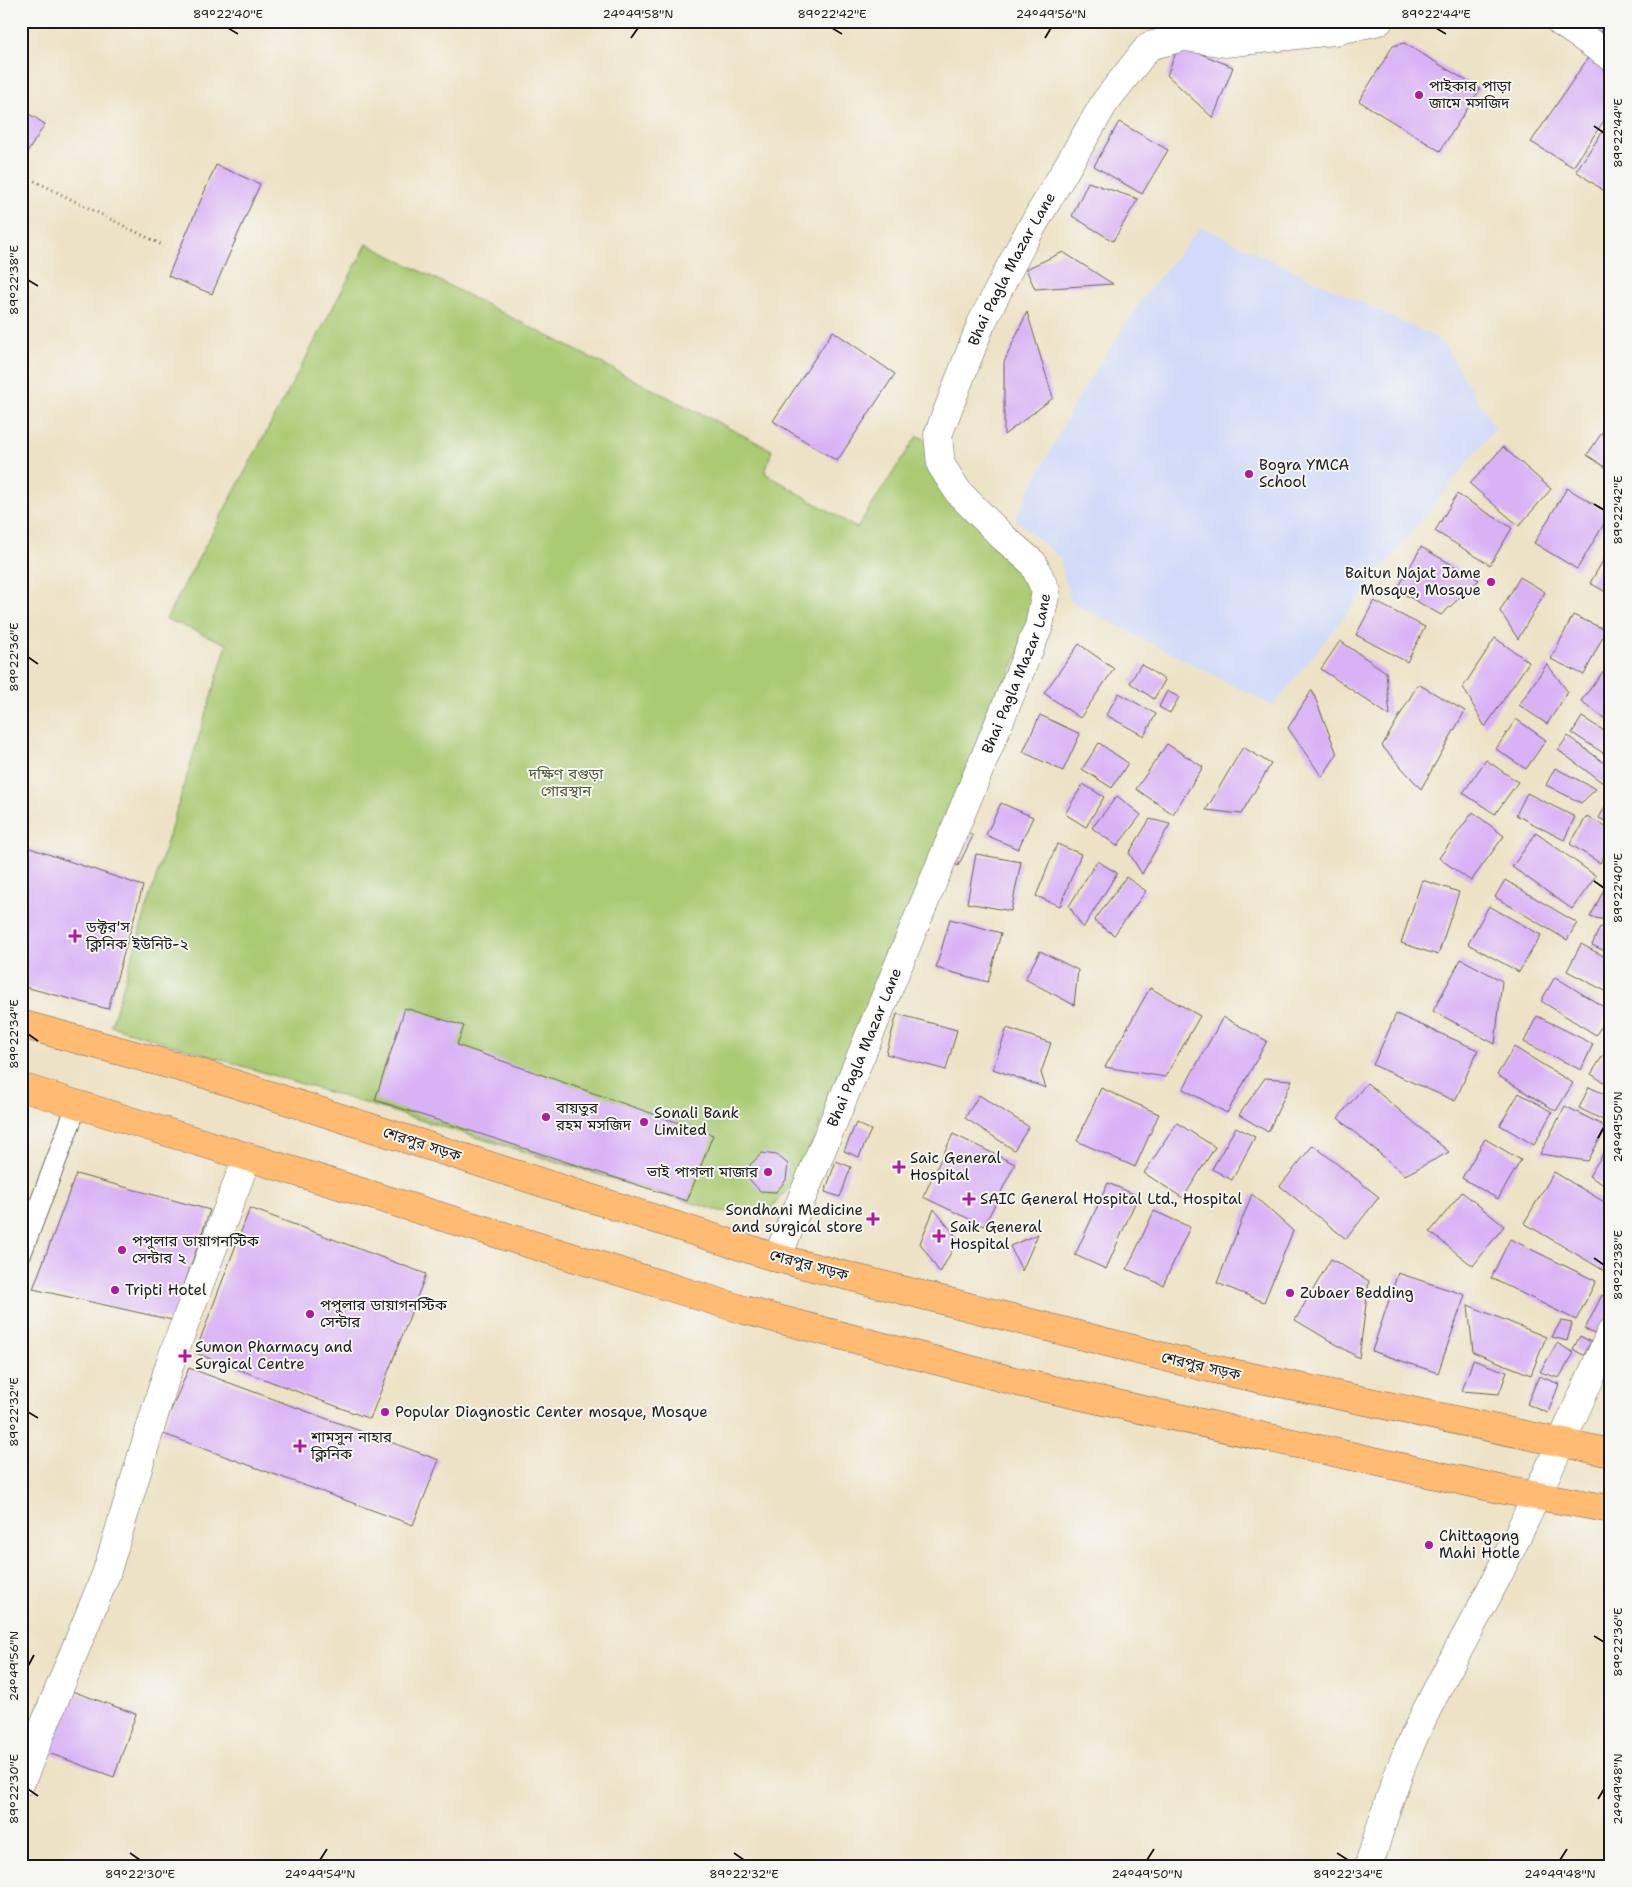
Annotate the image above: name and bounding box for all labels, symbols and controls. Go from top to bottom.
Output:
text: 89°22'40"E [193,6,263,22]
text: 24°49'58"N [603,6,673,22]
text: 89°22'42"E [797,6,867,22]
text: 24°49'56"N [1016,6,1086,22]
text: 89°22'44"E [1401,6,1471,22]
place label: পাইকার পাড়া জামে মসজিদ [1428,76,1512,113]
marker: পাইকার পাড়া জামে মসজিদ [1413,89,1425,101]
text: 89°22'44"E [1610,98,1626,168]
street label: Bhai Pagla Mazar Lane [964,189,1060,348]
text: 89°22'38"E [6,245,22,315]
place label: Bogra YMCA School [1259,455,1350,492]
marker: Bogra YMCA School [1243,468,1255,480]
text: 89°22'42"E [1610,475,1626,545]
place label: Baitun Najat Jame Mosque, Mosque [1345,563,1481,600]
marker: Baitun Najat Jame Mosque, Mosque [1485,576,1497,588]
street label: Bhai Pagla Mazar Lane [977,592,1055,757]
text: 89°22'36"E [6,622,22,692]
park label: দক্ষিণ বগুড়া গোরস্থান [528,764,604,801]
text: 89°22'40"E [1610,853,1626,923]
place label: ডক্টর'স ক্লিনিক ইউনিট-২ [85,917,188,954]
marker: ডক্টর'স ক্লিনিক ইউনিট-২ [68,929,82,943]
street label: Bhai Pagla Mazar Lane [822,965,906,1130]
text: 89°22'34"E [6,999,22,1069]
text: 24°49'50"N [1610,1091,1626,1163]
place label: বায়তুর রহম মসজিদ [555,1098,632,1135]
place label: Sonali Bank Limited [654,1103,739,1140]
marker: বায়তুর রহম মসজিদ [540,1111,552,1123]
marker: Sonali Bank Limited [638,1116,650,1128]
street label: শেরপুর সড়ক [380,1122,464,1166]
place label: Saic General Hospital [910,1148,1002,1185]
marker: Saic General Hospital [892,1160,906,1174]
place label: ভাই পাগলা মাজার [646,1162,759,1182]
marker: ভাই পাগলা মাজার [762,1166,774,1178]
place label: SAIC General Hospital Ltd., Hospital [980,1189,1243,1209]
marker: SAIC General Hospital Ltd., Hospital [962,1192,976,1206]
place label: Sondhani Medicine and surgical store [725,1200,863,1237]
marker: Sondhani Medicine and surgical store [867,1213,879,1225]
place label: Saik General Hospital [950,1217,1043,1254]
marker: Saik General Hospital [932,1229,946,1243]
text: 89°22'38"E [1610,1230,1626,1300]
place label: পপুলার ডায়াগনস্টিক সেন্টার ২ [132,1231,260,1268]
marker: পপুলার ডায়াগনস্টিক সেন্টার ২ [116,1244,128,1256]
street label: শেরপুর সড়ক [767,1245,852,1285]
place label: Tripti Hotel [125,1280,207,1300]
place label: Zubaer Bedding [1300,1283,1414,1303]
marker: Tripti Hotel [109,1284,121,1296]
marker: Zubaer Bedding [1284,1287,1296,1299]
place label: পপুলার ডায়াগনস্টিক সেন্টার [320,1295,448,1332]
marker: পপুলার ডায়াগনস্টিক সেন্টার [304,1308,316,1320]
place label: Sumon Pharmacy and Surgical Centre [195,1337,353,1374]
street label: শেরপুর সড়ক [1159,1347,1244,1385]
marker: Sumon Pharmacy and Surgical Centre [179,1350,191,1362]
text: 89°22'32"E [6,1377,22,1447]
place label: Popular Diagnostic Center mosque, Mosque [395,1402,708,1422]
marker: Popular Diagnostic Center mosque, Mosque [379,1406,391,1418]
place label: শামসুন নাহার ক্লিনিক [310,1427,393,1464]
marker: শামসুন নাহার ক্লিনিক [293,1439,307,1453]
place label: Chittagong Mahi Hotle [1439,1526,1520,1563]
marker: Chittagong Mahi Hotle [1423,1539,1435,1551]
text: 89°22'36"E [1610,1607,1626,1677]
text: 24°49'56"N [6,1631,22,1701]
text: 24°49'48"N [1610,1753,1626,1825]
text: 89°22'30"E [6,1754,22,1824]
text: 89°22'30"E [105,1866,175,1882]
text: 24°49'54"N [285,1866,355,1882]
text: 89°22'32"E [709,1866,779,1882]
text: 24°49'50"N [1111,1866,1183,1882]
text: 89°22'34"E [1313,1866,1383,1882]
text: 24°49'48"N [1524,1866,1596,1882]

